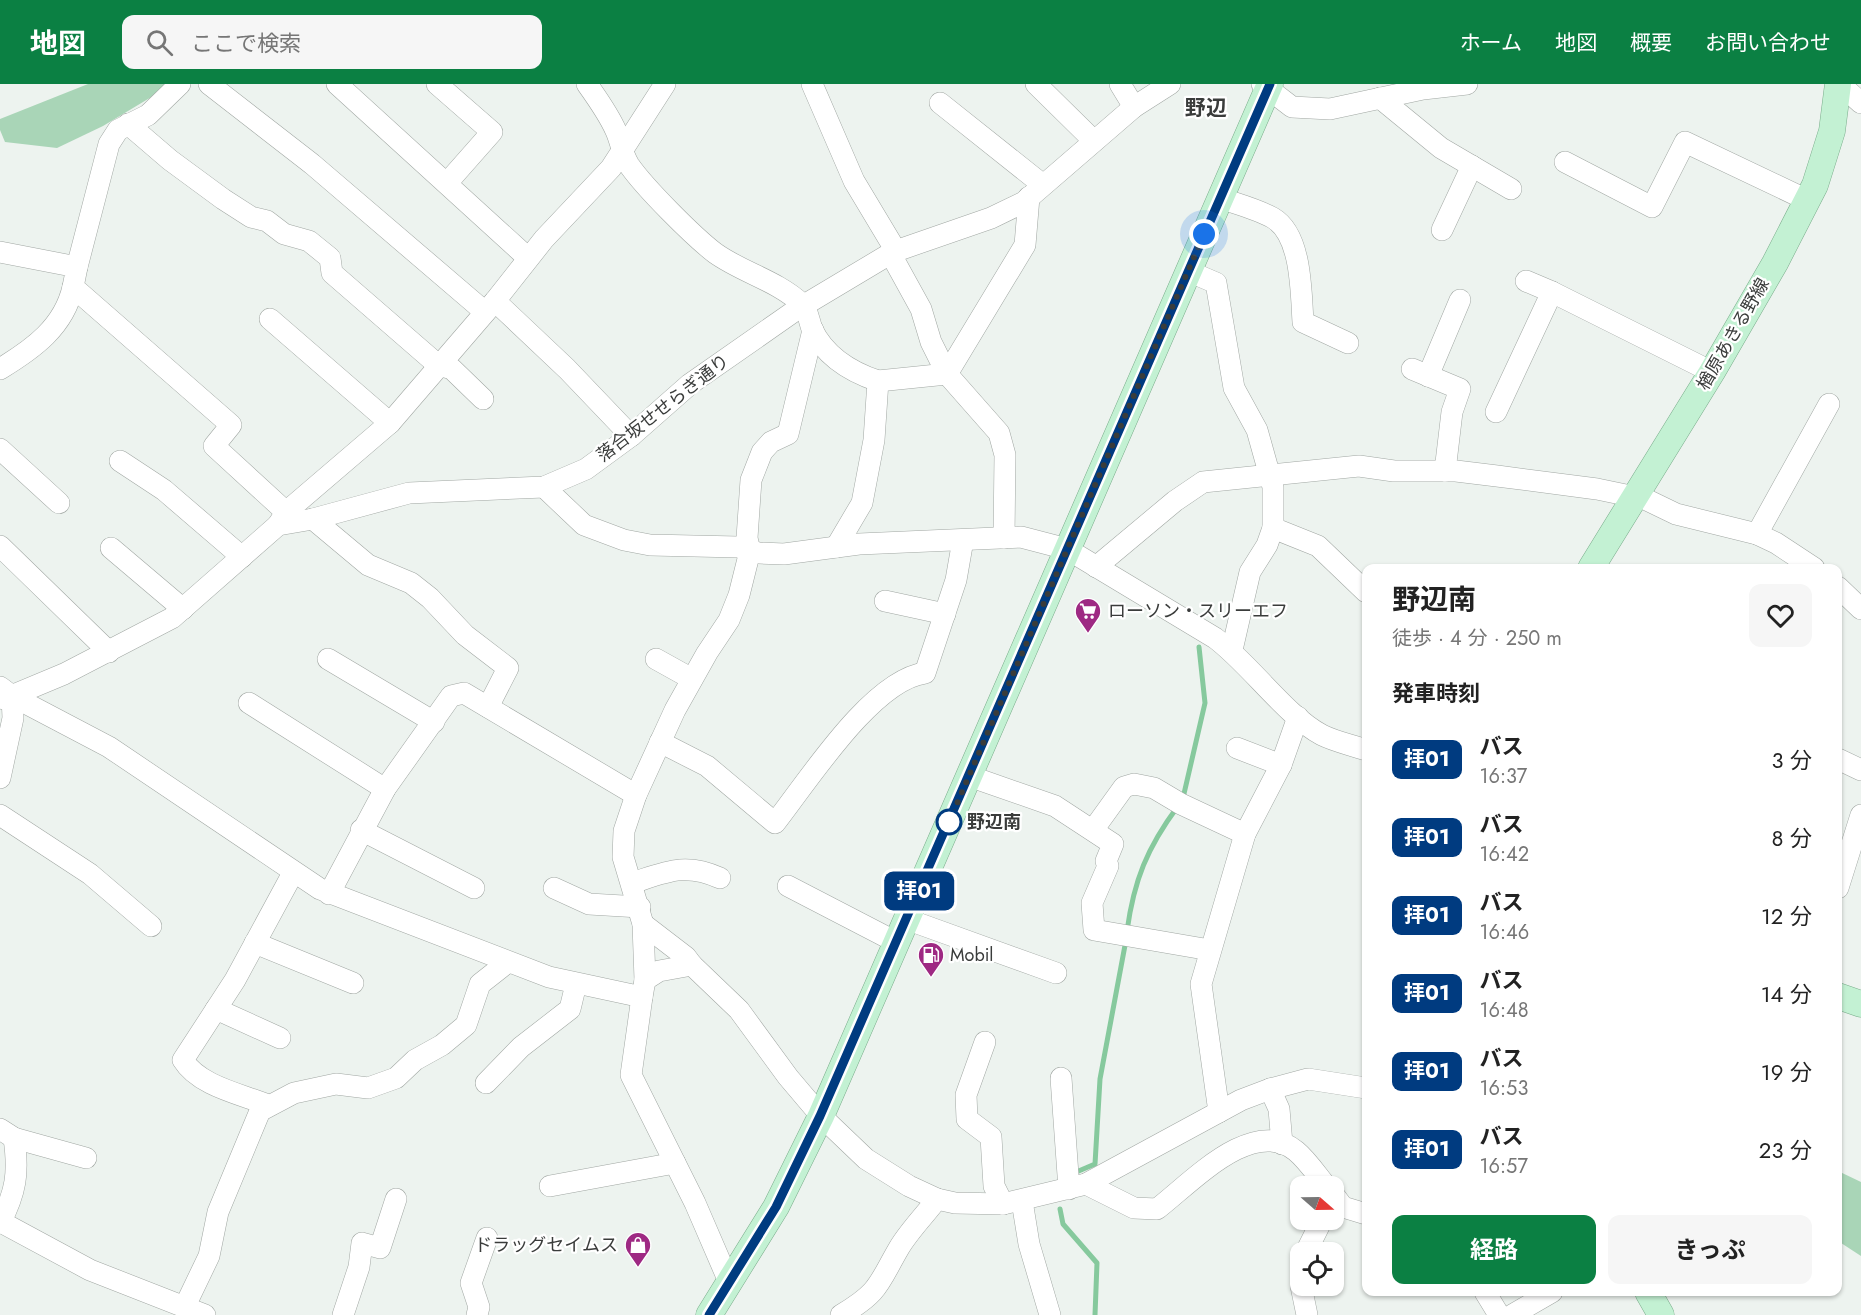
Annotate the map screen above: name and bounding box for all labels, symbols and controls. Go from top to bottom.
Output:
search box [122,15,542,69]
text: 地図 [30,23,86,64]
icon: search [143,26,176,59]
text: ここで検索 [191,27,301,59]
text: ホーム [1460,28,1522,58]
text: 地図 [1555,28,1597,58]
text: 概要 [1630,28,1672,58]
text: お問い合わせ [1705,28,1831,58]
district label: 野辺 [1185,93,1227,123]
your location [1189,219,1219,249]
street label: 楢原あきる野線 [1690,273,1776,395]
street label: 落合坂せせらぎ通り [591,348,735,468]
text: 野辺南 [1392,579,1476,620]
button: heart [1749,584,1812,647]
supermarket icon: ローソン・スリーエフ [1073,596,1103,634]
place label: ローソン・スリーエフ [1108,598,1288,624]
text: 徒歩 · 4 分 · 250 m [1392,624,1562,653]
text: 発車時刻 [1392,677,1480,709]
text: バス [1480,730,1524,762]
text: 拝01 [1404,744,1450,774]
text: 3 分 [1771,744,1812,776]
text: 16:37 [1480,762,1527,791]
text: バス [1480,808,1524,840]
marker: 野辺南 [936,809,962,835]
place label: 野辺南 [967,809,1021,835]
text: 拝01 [1404,822,1450,852]
text: 8 分 [1771,822,1812,854]
text: 16:42 [1480,840,1529,869]
line badge: 拝01 [884,872,954,910]
text: 拝01 [896,876,942,906]
text: バス [1480,886,1524,918]
text: 拝01 [1404,900,1450,930]
text: 12 分 [1761,900,1812,932]
text: 16:46 [1480,918,1529,947]
fuel station icon: Mobil [916,940,946,978]
place label: Mobil [950,942,994,968]
text: バス [1480,964,1524,996]
text: 拝01 [1404,978,1450,1008]
text: 14 分 [1761,978,1812,1010]
text: 16:48 [1480,996,1529,1025]
text: バス [1480,1042,1524,1074]
text: 拝01 [1404,1056,1450,1086]
text: 19 分 [1761,1056,1812,1088]
text: 16:53 [1480,1074,1528,1103]
text: バス [1480,1120,1524,1152]
text: 拝01 [1404,1134,1450,1164]
text: 23 分 [1759,1134,1812,1166]
text: 16:57 [1480,1152,1528,1181]
north arrow [1290,1176,1344,1230]
map controls [1290,1176,1344,1296]
button: 経路 [1392,1215,1596,1284]
button: きっぷ [1608,1215,1812,1284]
shop icon: ドラッグセイムス [623,1230,653,1268]
place label: ドラッグセイムス [474,1232,618,1258]
button: locate [1290,1242,1344,1296]

